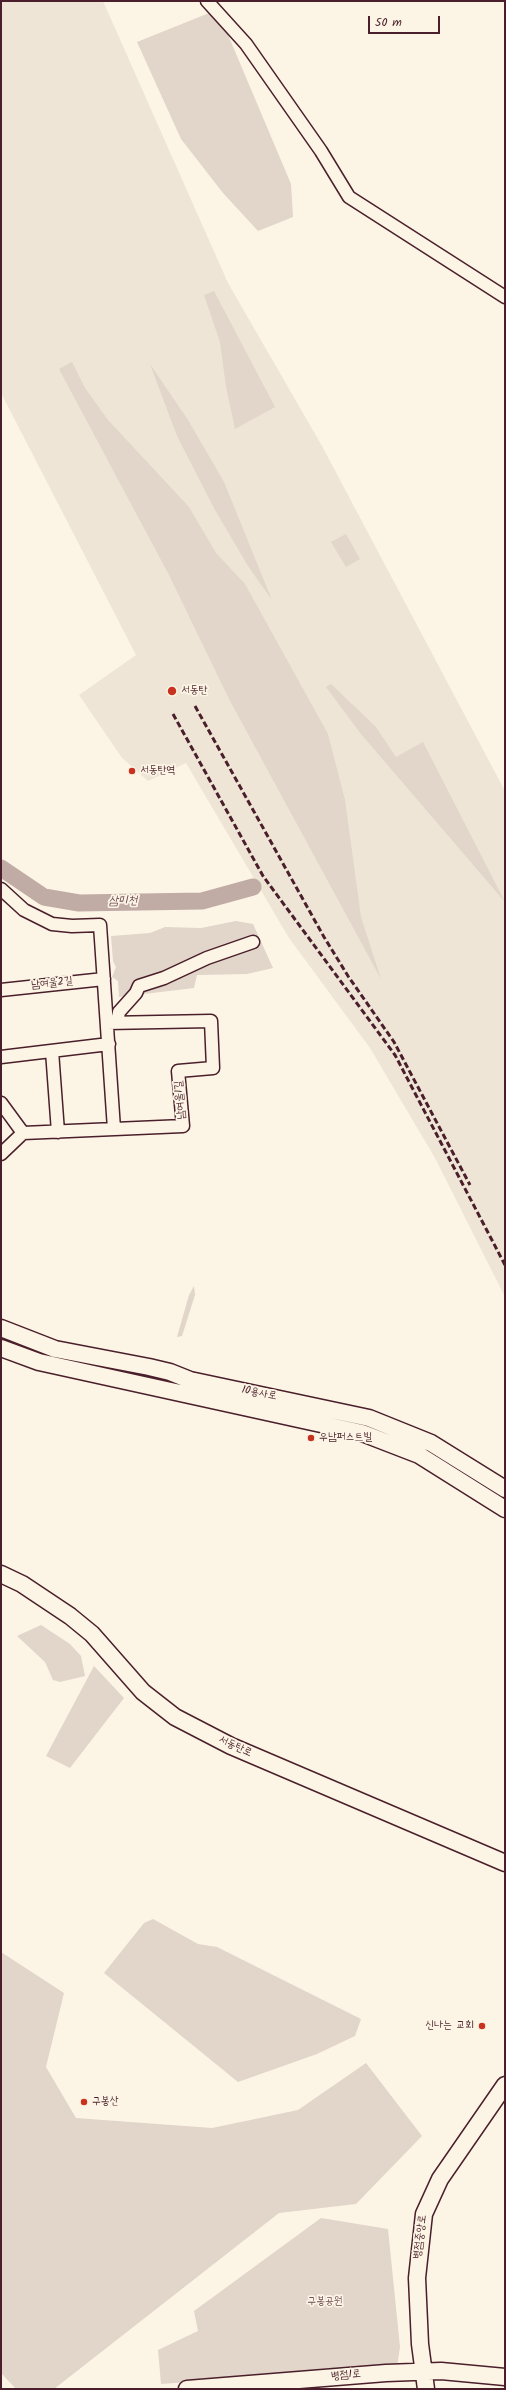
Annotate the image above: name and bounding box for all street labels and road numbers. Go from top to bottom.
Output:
street label: 남여울2길 [31,975,73,993]
street label: 남여울1길 [173,1080,189,1120]
street label: 10용사로 [240,1384,278,1404]
street label: 서동탄로 [216,1734,254,1760]
street label: 병점중앙로 [412,2214,430,2260]
street label: 병점1로 [330,2368,362,2384]

